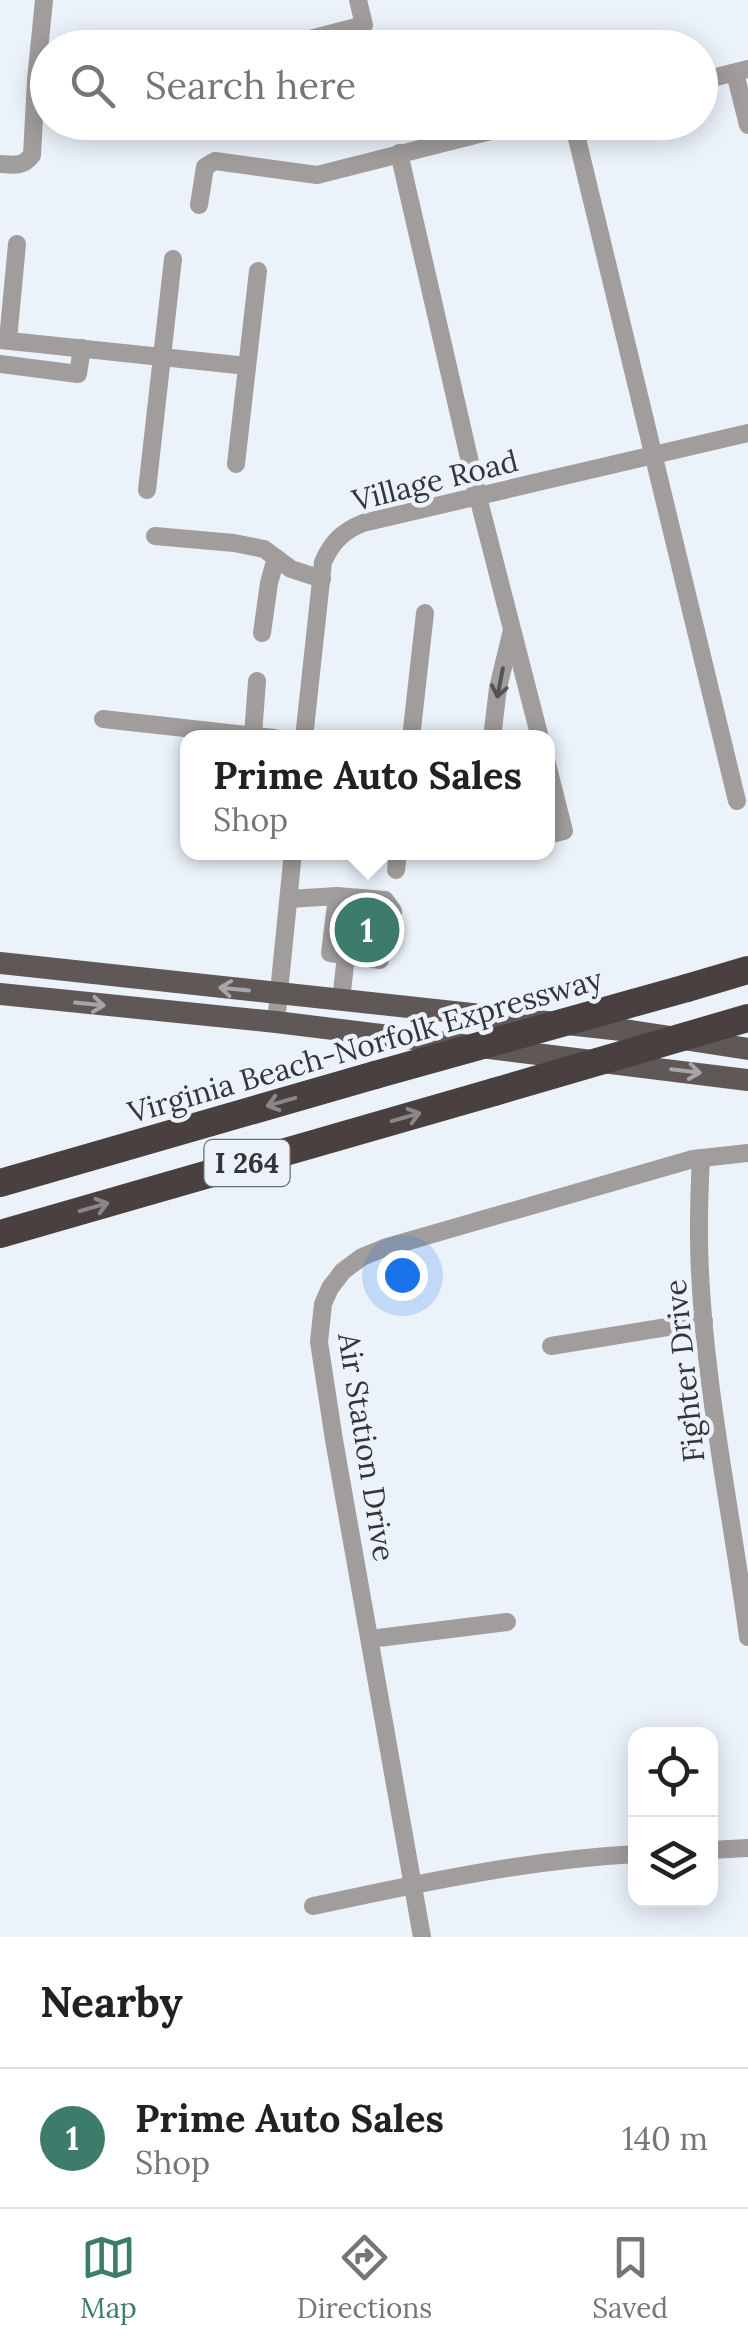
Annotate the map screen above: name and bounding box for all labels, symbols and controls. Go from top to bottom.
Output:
search box [30,30,718,140]
icon: search [65,58,120,113]
text: Search here [145,61,356,109]
street label: Village Road [347,441,522,520]
one-way arrow [489,666,508,698]
popup [180,730,555,860]
text: Prime Auto Sales [213,751,522,799]
text: Shop [213,799,288,840]
pin: 1 [334,892,400,968]
street label: Virginia Beach-Norfolk Expressway [123,959,607,1132]
one-way arrow [218,979,251,998]
one-way arrow [74,995,106,1014]
one-way arrow [669,1063,702,1081]
one-way arrow [266,1094,297,1112]
one-way arrow [390,1107,421,1125]
road number: I 264 [204,1140,290,1186]
one-way arrow [77,1197,109,1216]
your location [377,1250,428,1301]
street label: Fighter Drive [656,1278,713,1464]
street label: Air Station Drive [330,1329,404,1564]
map controls [628,1727,718,1907]
button: locate [628,1727,718,1817]
button: layers [628,1817,718,1907]
text: Nearby [40,1975,183,2029]
text: Prime Auto Sales [135,2094,444,2142]
text: 1 [66,2118,79,2159]
text: 140 m [622,2118,708,2159]
text: Shop [135,2142,210,2183]
tab: Map [80,2230,137,2326]
tab: Directions [297,2230,432,2326]
tab: Saved [592,2230,668,2326]

